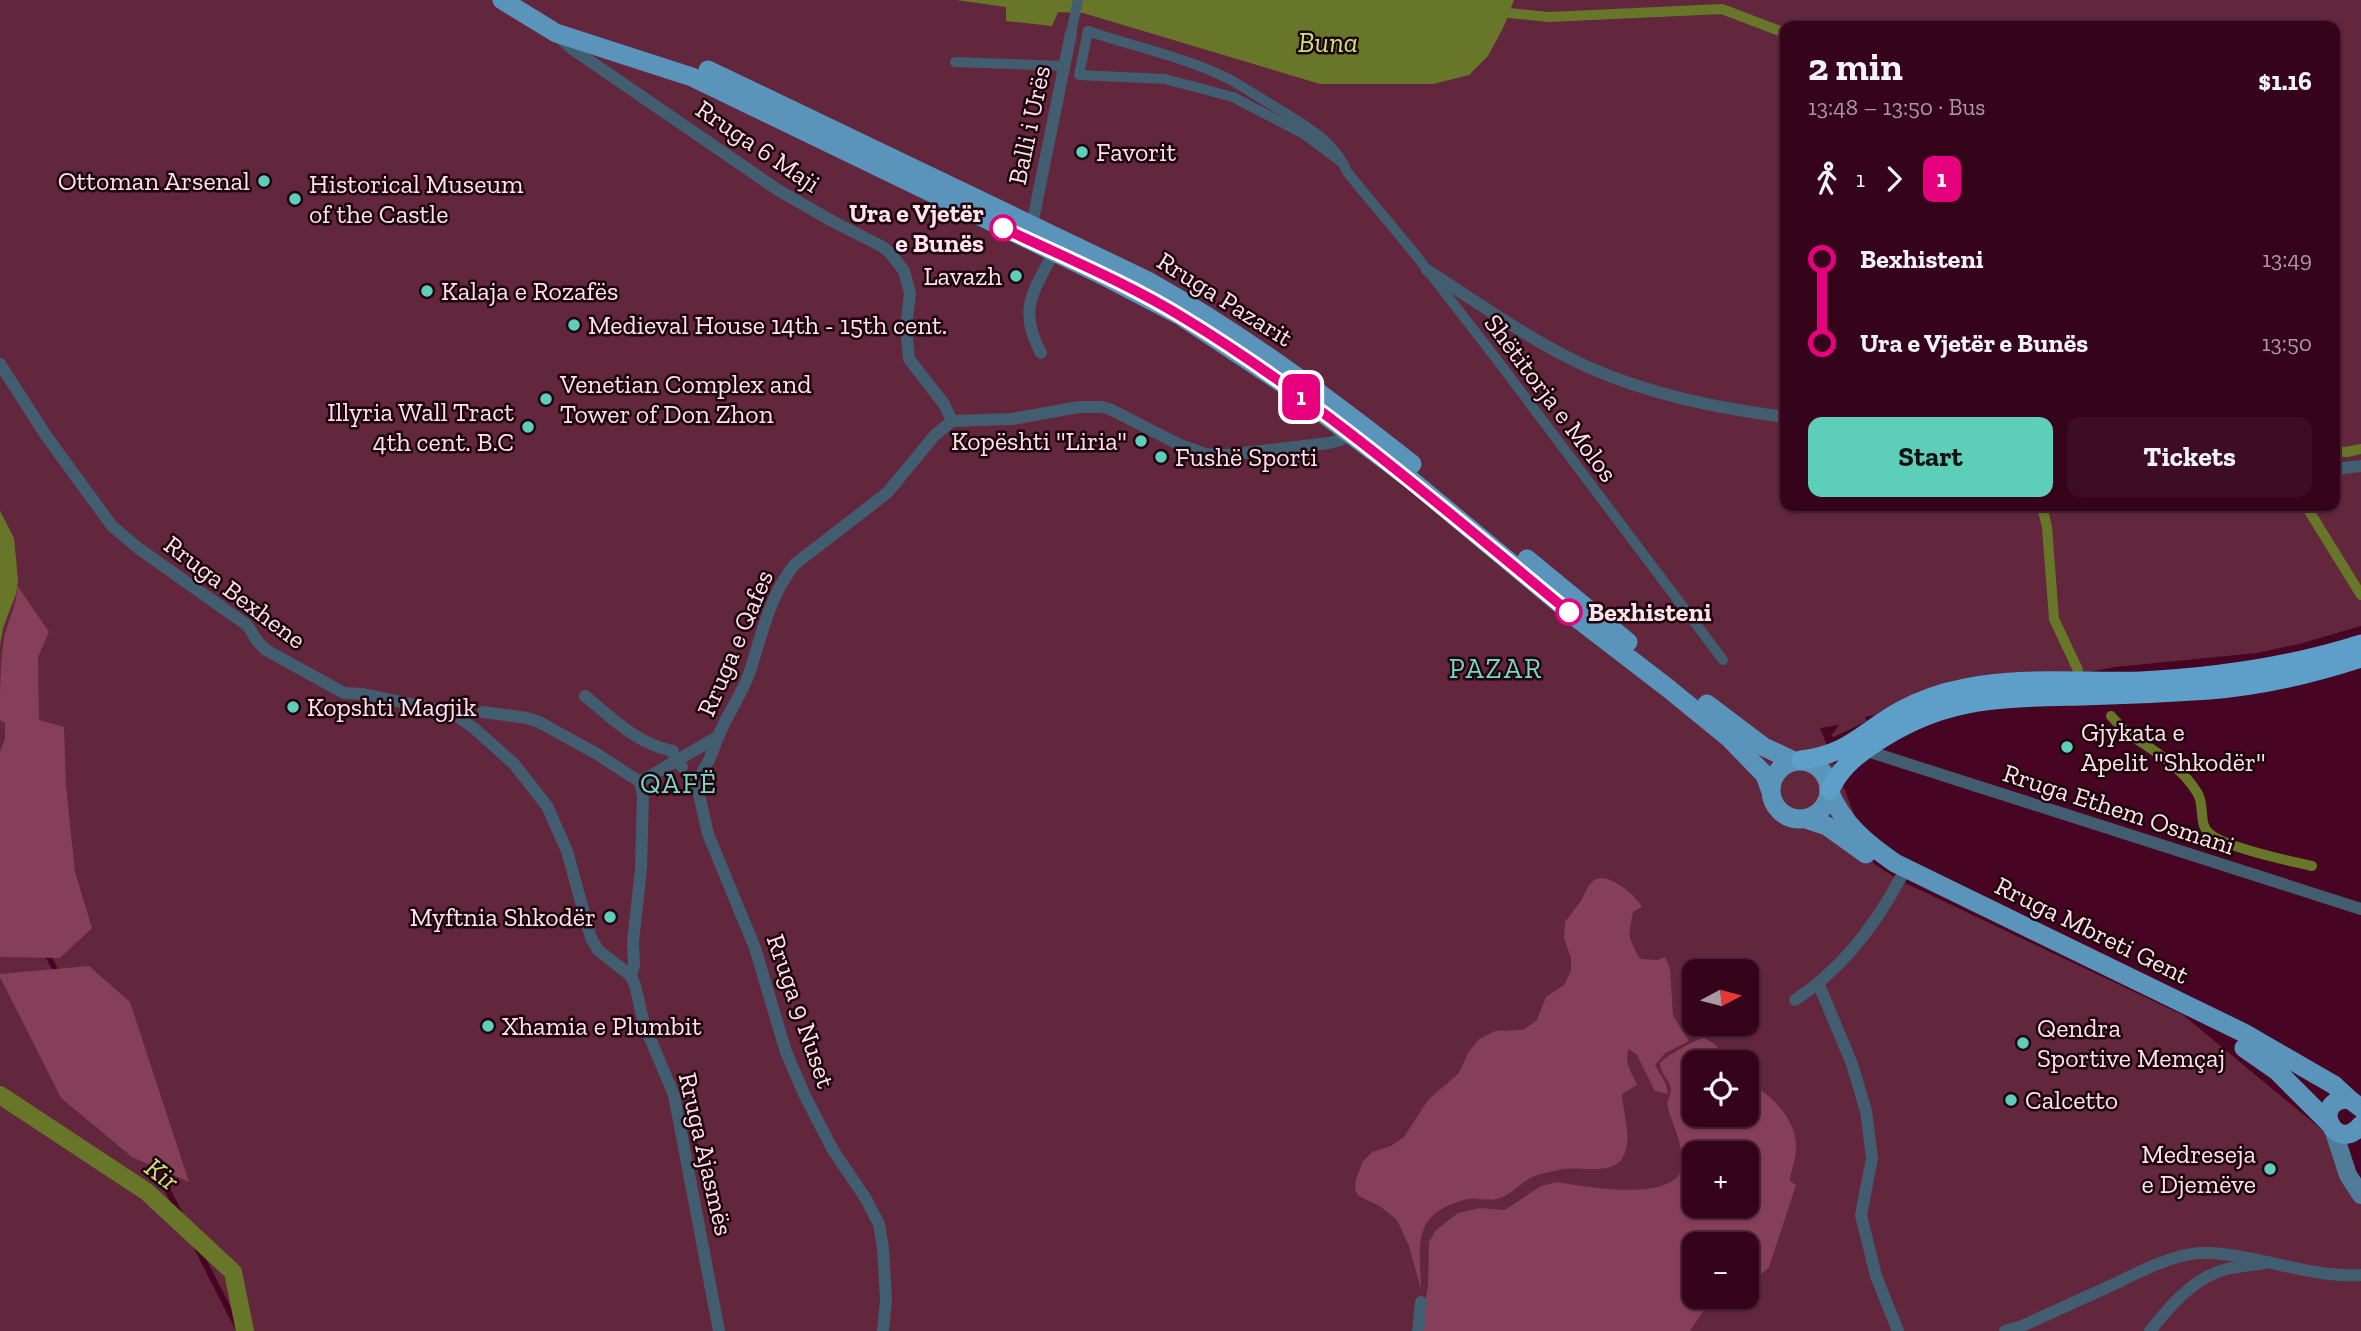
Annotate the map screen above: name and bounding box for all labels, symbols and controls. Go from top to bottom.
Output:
water label: Buna [1298,26,1358,59]
text: 2 min [1808,44,1903,90]
street label: Balli i Urës [1001,62,1057,188]
text: $1.16 [2258,65,2312,97]
street label: Rruga 6 Maji [690,93,826,199]
text: 13:48 – 13:50 · Bus [1808,93,1985,121]
place label: Favorit [1096,136,1177,168]
marker: Favorit [1074,144,1090,160]
icon: walk [1808,160,1846,198]
icon: forward [1875,160,1913,198]
text: 1 [1937,164,1947,193]
place label: Ottoman Arsenal [58,165,250,197]
text: 1 [1856,165,1865,193]
place label: Historical Museum of the Castle [309,168,524,230]
marker: Ottoman Arsenal [256,173,272,189]
marker: Historical Museum of the Castle [287,191,303,207]
place label: Ura e Vjetër e Bunës [849,197,984,259]
marker: Ura e Vjetër e Bunës [990,215,1016,241]
text: Bexhisteni [1860,243,1984,275]
street label: Rruga Pazarit [1151,245,1299,354]
text: 13:49 [2262,245,2312,273]
place label: Lavazh [923,260,1002,292]
marker: Lavazh [1008,268,1024,284]
place label: Kalaja e Rozafës [441,275,618,307]
marker: Kalaja e Rozafës [419,283,435,299]
street label: Shëtitorja e Molos [1477,308,1625,488]
place label: Medieval House 14th - 15th cent. [588,309,947,341]
marker: Medieval House 14th - 15th cent. [566,317,582,333]
text: Ura e Vjetër e Bunës [1860,327,2088,359]
text: 13:50 [2262,329,2312,357]
place label: Venetian Complex and Tower of Don Zhon [559,368,812,430]
line badge: 1 [1278,374,1324,420]
text: 1 [1296,382,1306,411]
marker: Venetian Complex and Tower of Don Zhon [538,391,554,407]
place label: Illyria Wall Tract 4th cent. B.C [327,396,514,458]
button: Start [1808,417,2053,497]
button: Tickets [2067,417,2312,497]
marker: Illyria Wall Tract 4th cent. B.C [520,419,536,435]
place label: Kopështi "Liria" [951,425,1127,457]
marker: Kopështi "Liria" [1133,433,1149,449]
place label: Fushë Sporti [1175,441,1318,473]
marker: Fushë Sporti [1153,449,1169,465]
street label: Rruga Bexhene [158,528,312,656]
street label: Rruga e Qafes [690,565,780,721]
place label: Bexhisteni [1588,596,1712,628]
marker: Bexhisteni [1556,599,1582,625]
district label: PAZAR [1449,652,1543,685]
place label: Kopshti Magjik [307,691,477,723]
marker: Kopshti Magjik [285,699,301,715]
place label: Gjykata e Apelit "Shkodër" [2081,716,2266,778]
marker: Gjykata e Apelit "Shkodër" [2059,739,2075,755]
street label: Rruga Ethem Osmani [1999,756,2239,862]
district label: QAFË [640,767,718,800]
street label: Rruga Mbreti Gent [1990,869,2194,991]
place label: Myftnia Shkodër [410,901,596,933]
marker: Myftnia Shkodër [602,909,618,925]
street label: Rruga 9 Nuset [760,930,842,1092]
north arrow [1682,959,1759,1036]
map controls [1682,959,1759,1309]
place label: Xhamia e Plumbit [502,1010,702,1042]
place label: Qendra Sportive Memçaj [2037,1012,2225,1074]
marker: Xhamia e Plumbit [480,1018,496,1034]
marker: Qendra Sportive Memçaj [2015,1035,2031,1051]
button: locate [1682,1050,1759,1127]
street label: Rruga Ajasmës [672,1069,740,1239]
place label: Calcetto [2025,1084,2118,1116]
marker: Calcetto [2003,1092,2019,1108]
place label: Medreseja e Djemëve [2141,1138,2256,1200]
button: + [1682,1141,1759,1218]
water label: Kir [138,1151,186,1198]
marker: Medreseja e Djemëve [2262,1161,2278,1177]
button: − [1682,1232,1759,1309]

